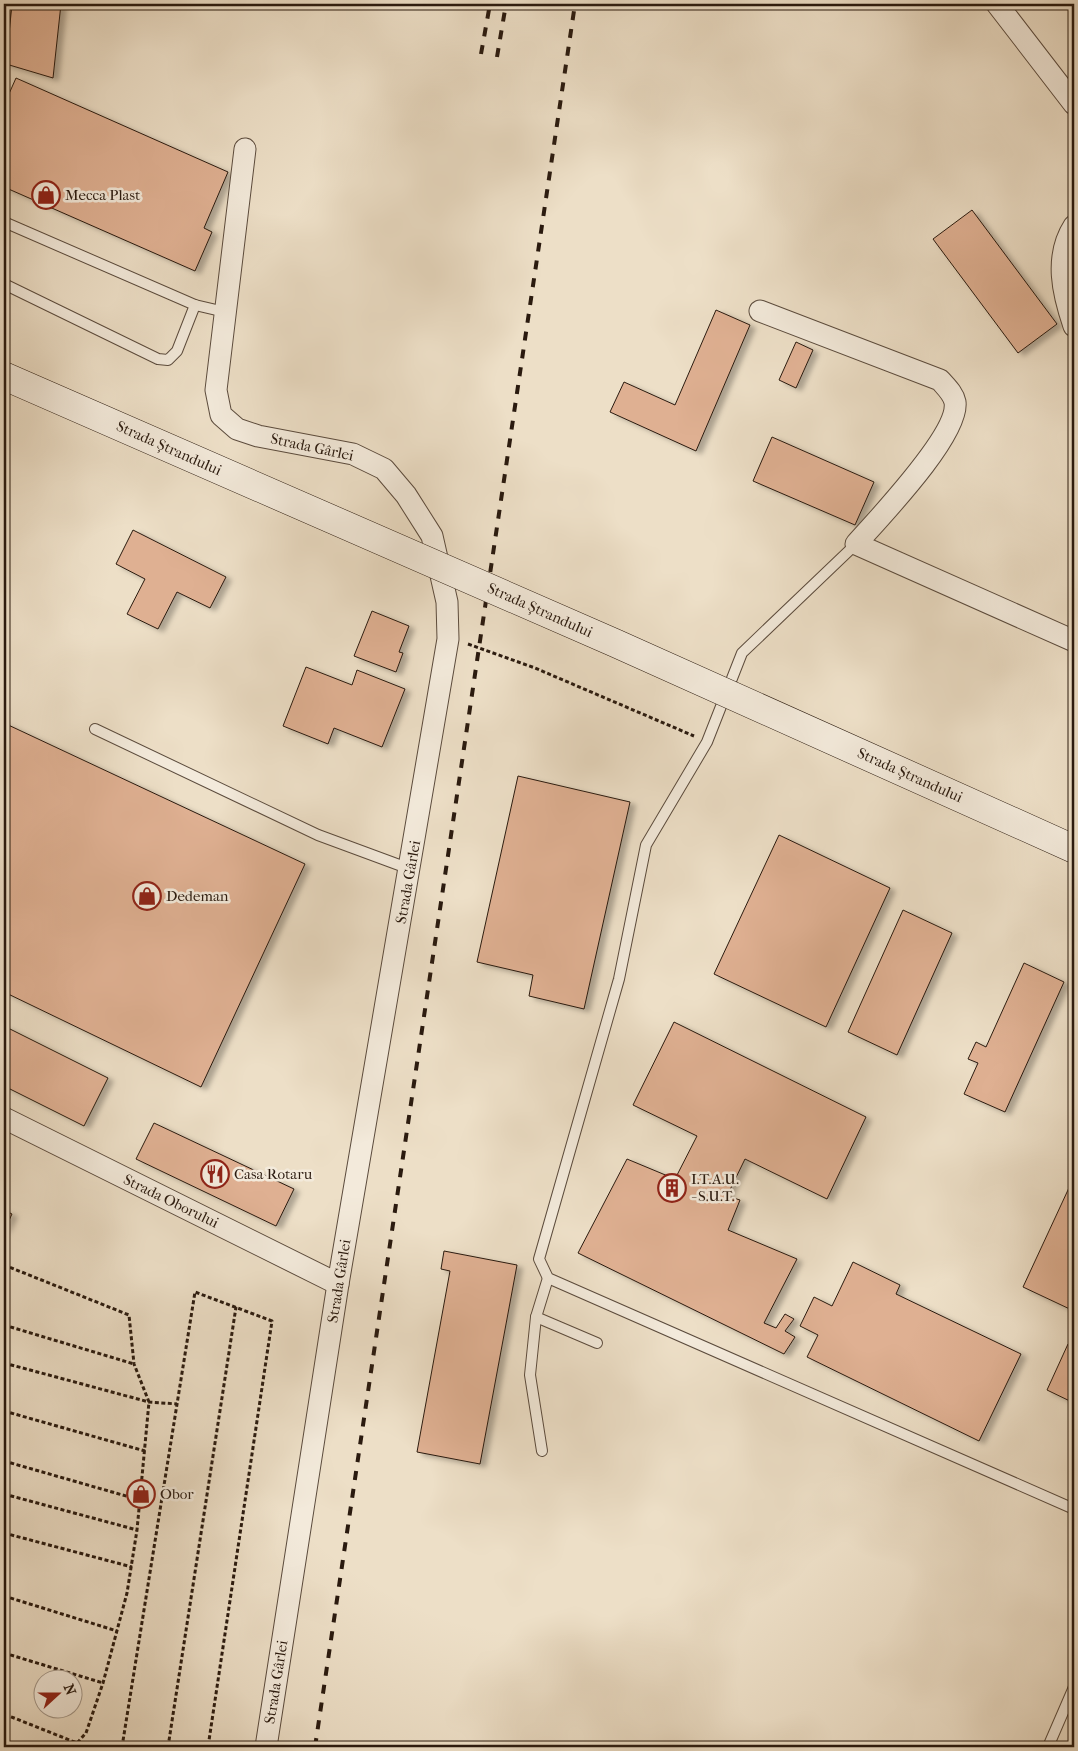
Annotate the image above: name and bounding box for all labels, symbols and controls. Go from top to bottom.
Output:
shop icon: Mecca Plast [31,180,61,210]
place label: Mecca Plast [65,186,141,204]
street label: Strada Ștrandului [114,417,225,480]
street label: Strada Gârlei [269,429,356,465]
street label: Strada Ștrandului [485,579,596,642]
street label: Strada Ștrandului [855,744,966,807]
street label: Strada Gârlei [392,838,424,925]
shop icon: Dedeman [132,881,162,911]
place label: Dedeman [166,887,229,905]
restaurant icon: Casa Rotaru [200,1159,230,1189]
place label: Casa Rotaru [234,1165,313,1183]
street label: Strada Oborului [120,1170,222,1232]
place label: I.T.A.U. - S.U.T. [691,1170,739,1205]
building icon: I.T.A.U. - S.U.T. [657,1173,687,1203]
street label: Strada Gârlei [324,1237,355,1324]
shop icon: Obor [126,1479,156,1509]
place label: Obor [160,1485,194,1503]
street label: Strada Gârlei [261,1638,292,1725]
north arrow [32,1668,82,1718]
text: N [60,1682,80,1698]

